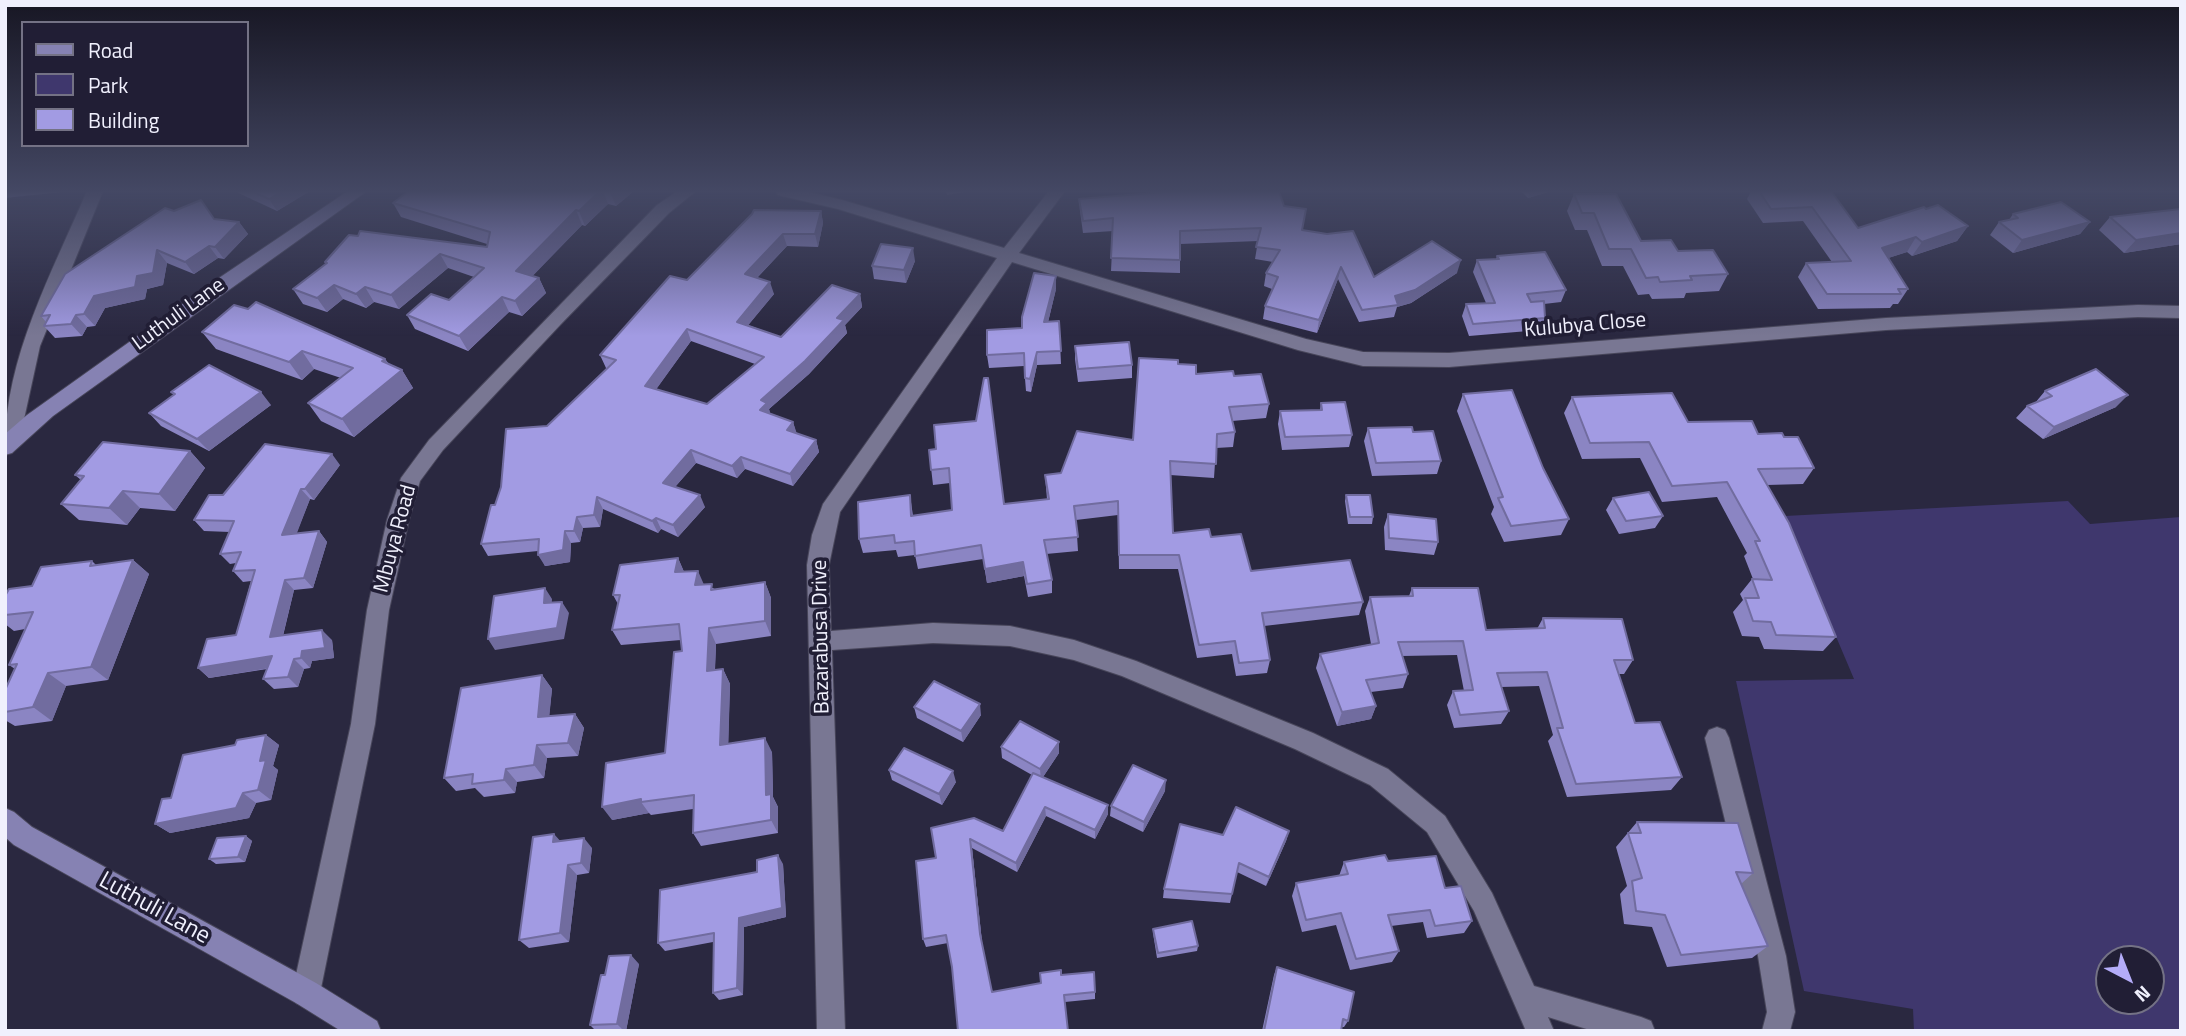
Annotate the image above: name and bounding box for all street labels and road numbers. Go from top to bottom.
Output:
street label: Luthuli Lane [128,273,230,357]
street label: Kulubya Close [1523,308,1647,344]
street label: Mbuya Road [370,482,422,596]
street label: Bazarabusa Drive [808,560,836,714]
street label: Luthuli Lane [93,867,215,951]

